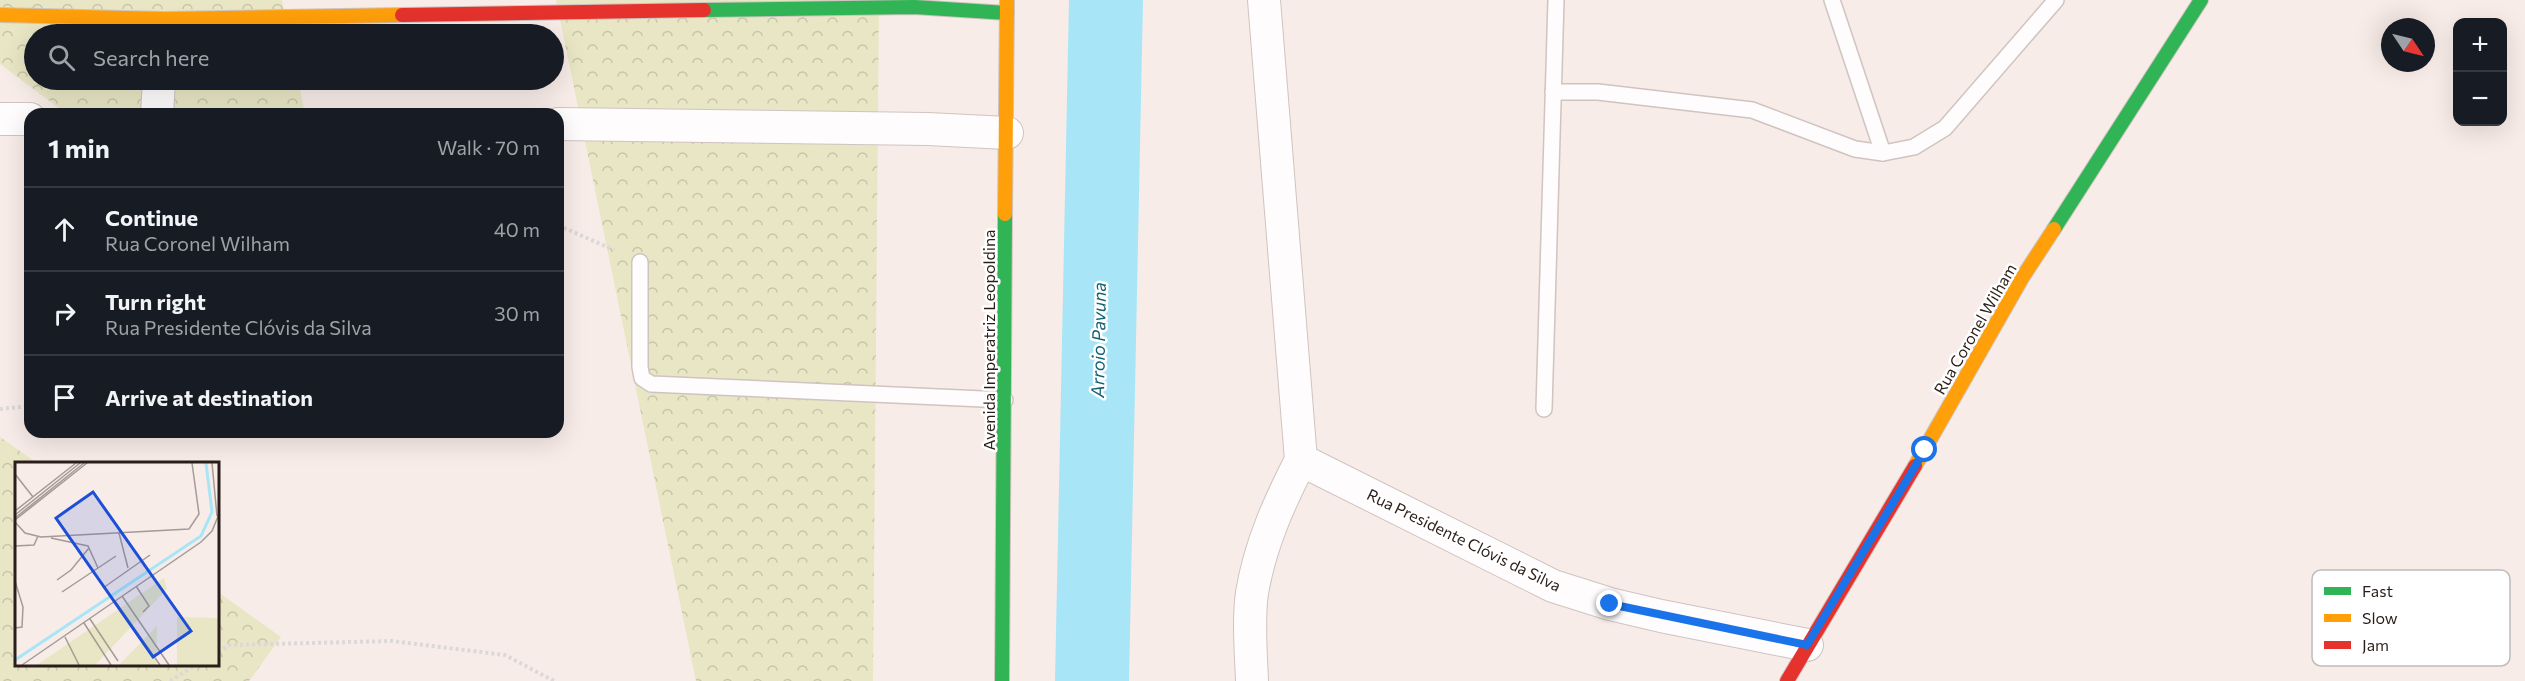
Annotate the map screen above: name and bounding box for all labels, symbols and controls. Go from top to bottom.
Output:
north arrow [2381,18,2435,72]
map controls [2453,18,2507,126]
button: + [2453,18,2507,72]
search box [24,24,564,90]
icon: search [45,41,78,74]
text: Search here [93,44,209,71]
button: − [2453,72,2507,126]
text: 1 min [48,132,110,163]
text: Walk · 70 m [437,135,540,159]
text: Continue [105,204,198,231]
icon: ahead [48,213,81,246]
text: 40 m [494,217,540,241]
street label: Avenida Imperatriz Leopoldina [979,230,998,450]
text: Rua Coronel Wilham [105,231,290,255]
street label: Rua Coronel Wilham [1929,260,2020,398]
water label: Arroio Pavuna [1086,282,1110,399]
text: Turn right [105,288,206,315]
icon: right [48,297,81,330]
text: 30 m [494,301,540,325]
text: Rua Presidente Clóvis da Silva [105,315,372,339]
icon: arrive [48,381,81,414]
text: Arrive at destination [105,384,313,411]
route start [1911,436,1937,462]
inset map [15,462,219,666]
street label: Rua Presidente Clóvis da Silva [1364,484,1564,595]
legend [2312,570,2510,666]
text: Fast [2362,581,2393,600]
route end [1596,590,1622,616]
text: Slow [2362,608,2398,627]
text: Jam [2362,635,2389,654]

